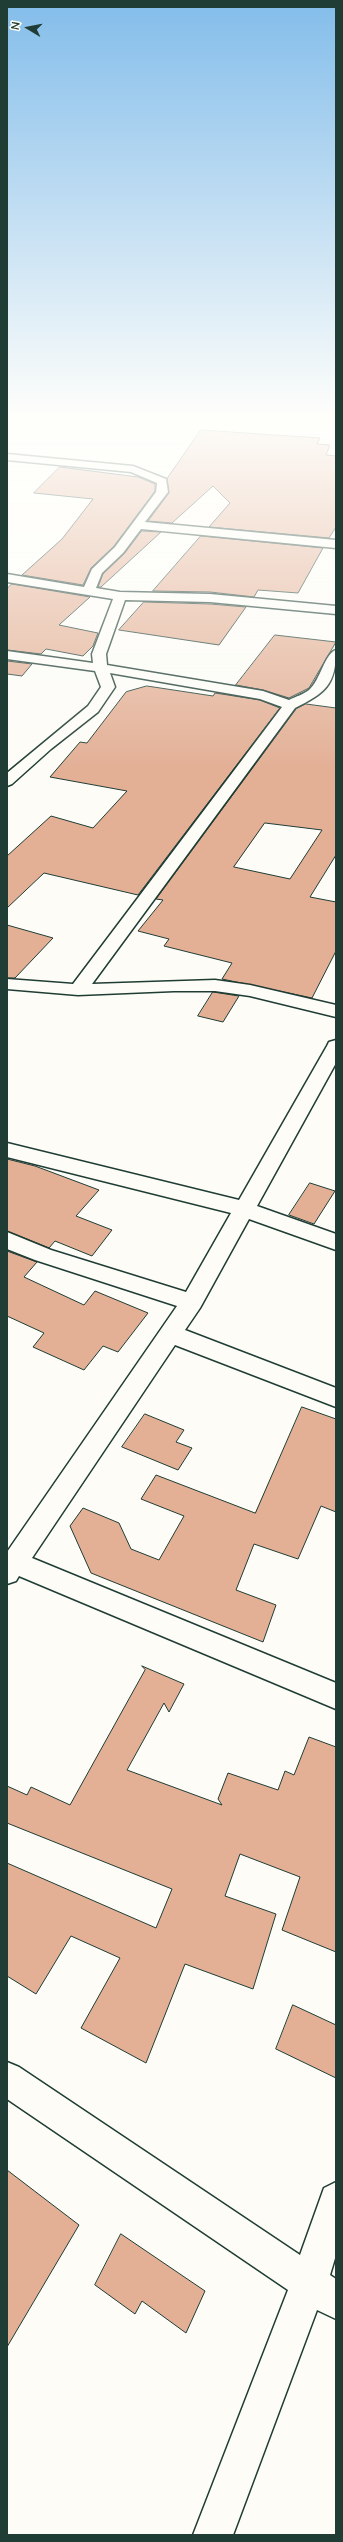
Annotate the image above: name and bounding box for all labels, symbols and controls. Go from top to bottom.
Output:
north arrow [8,8,48,48]
text: N [8,21,24,31]

